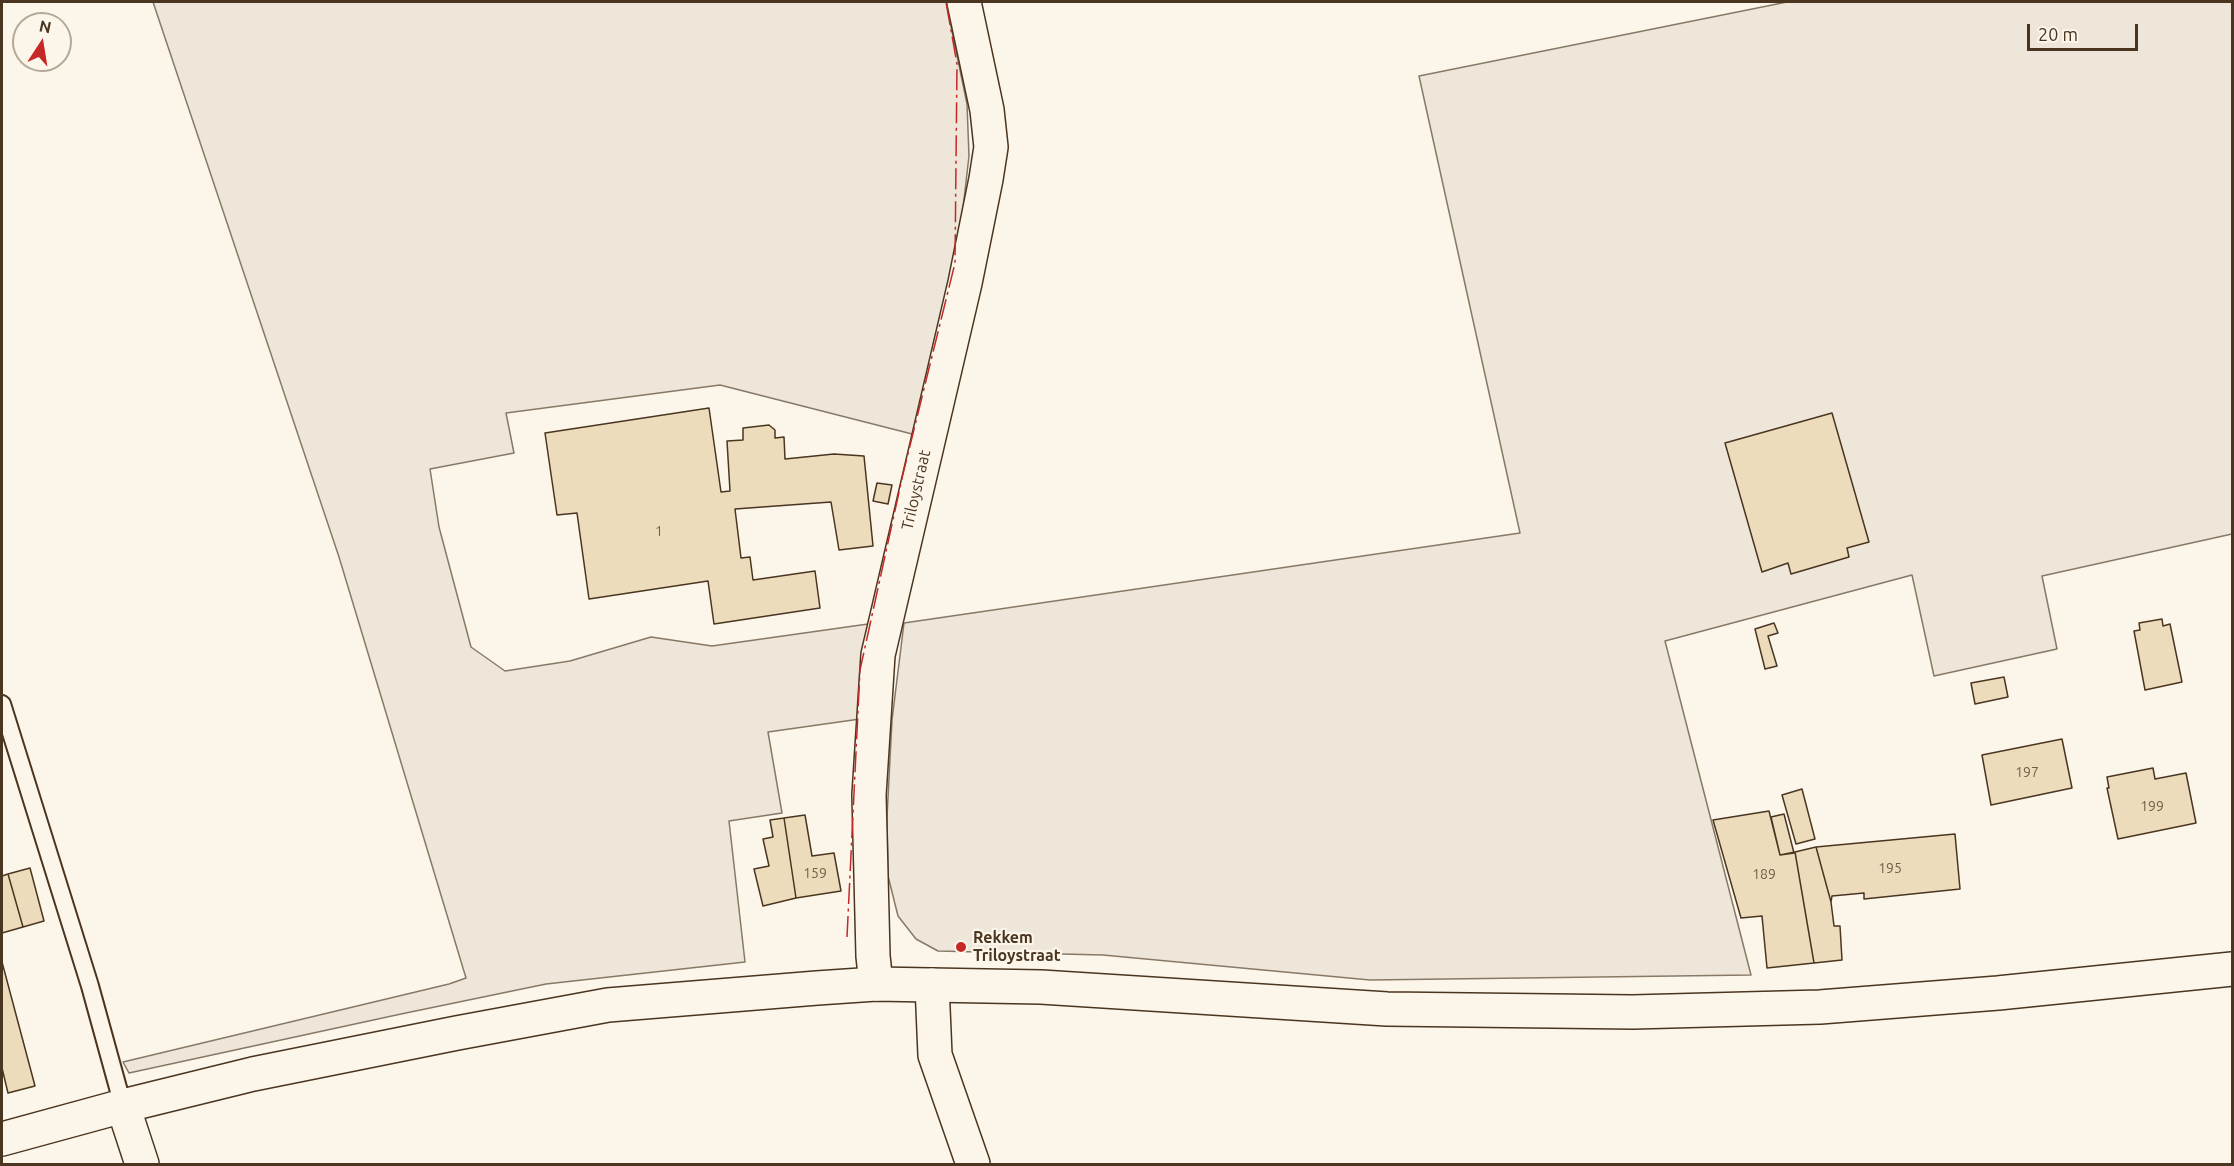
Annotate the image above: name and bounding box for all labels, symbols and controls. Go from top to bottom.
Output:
north arrow [12,12,72,72]
scale bar [2030,12,2141,50]
text: N [38,16,53,36]
text: 20 m [2038,24,2078,44]
street label: Triloystraat [897,448,935,532]
house number: 1 [655,523,663,539]
house number: 197 [2015,764,2039,780]
house number: 199 [2140,798,2164,814]
house number: 195 [1878,860,1902,876]
house number: 159 [803,865,827,881]
house number: 189 [1752,866,1776,882]
place label: Rekkem Triloystraat [973,928,1061,966]
marker: Rekkem Triloystraat [954,940,968,954]

